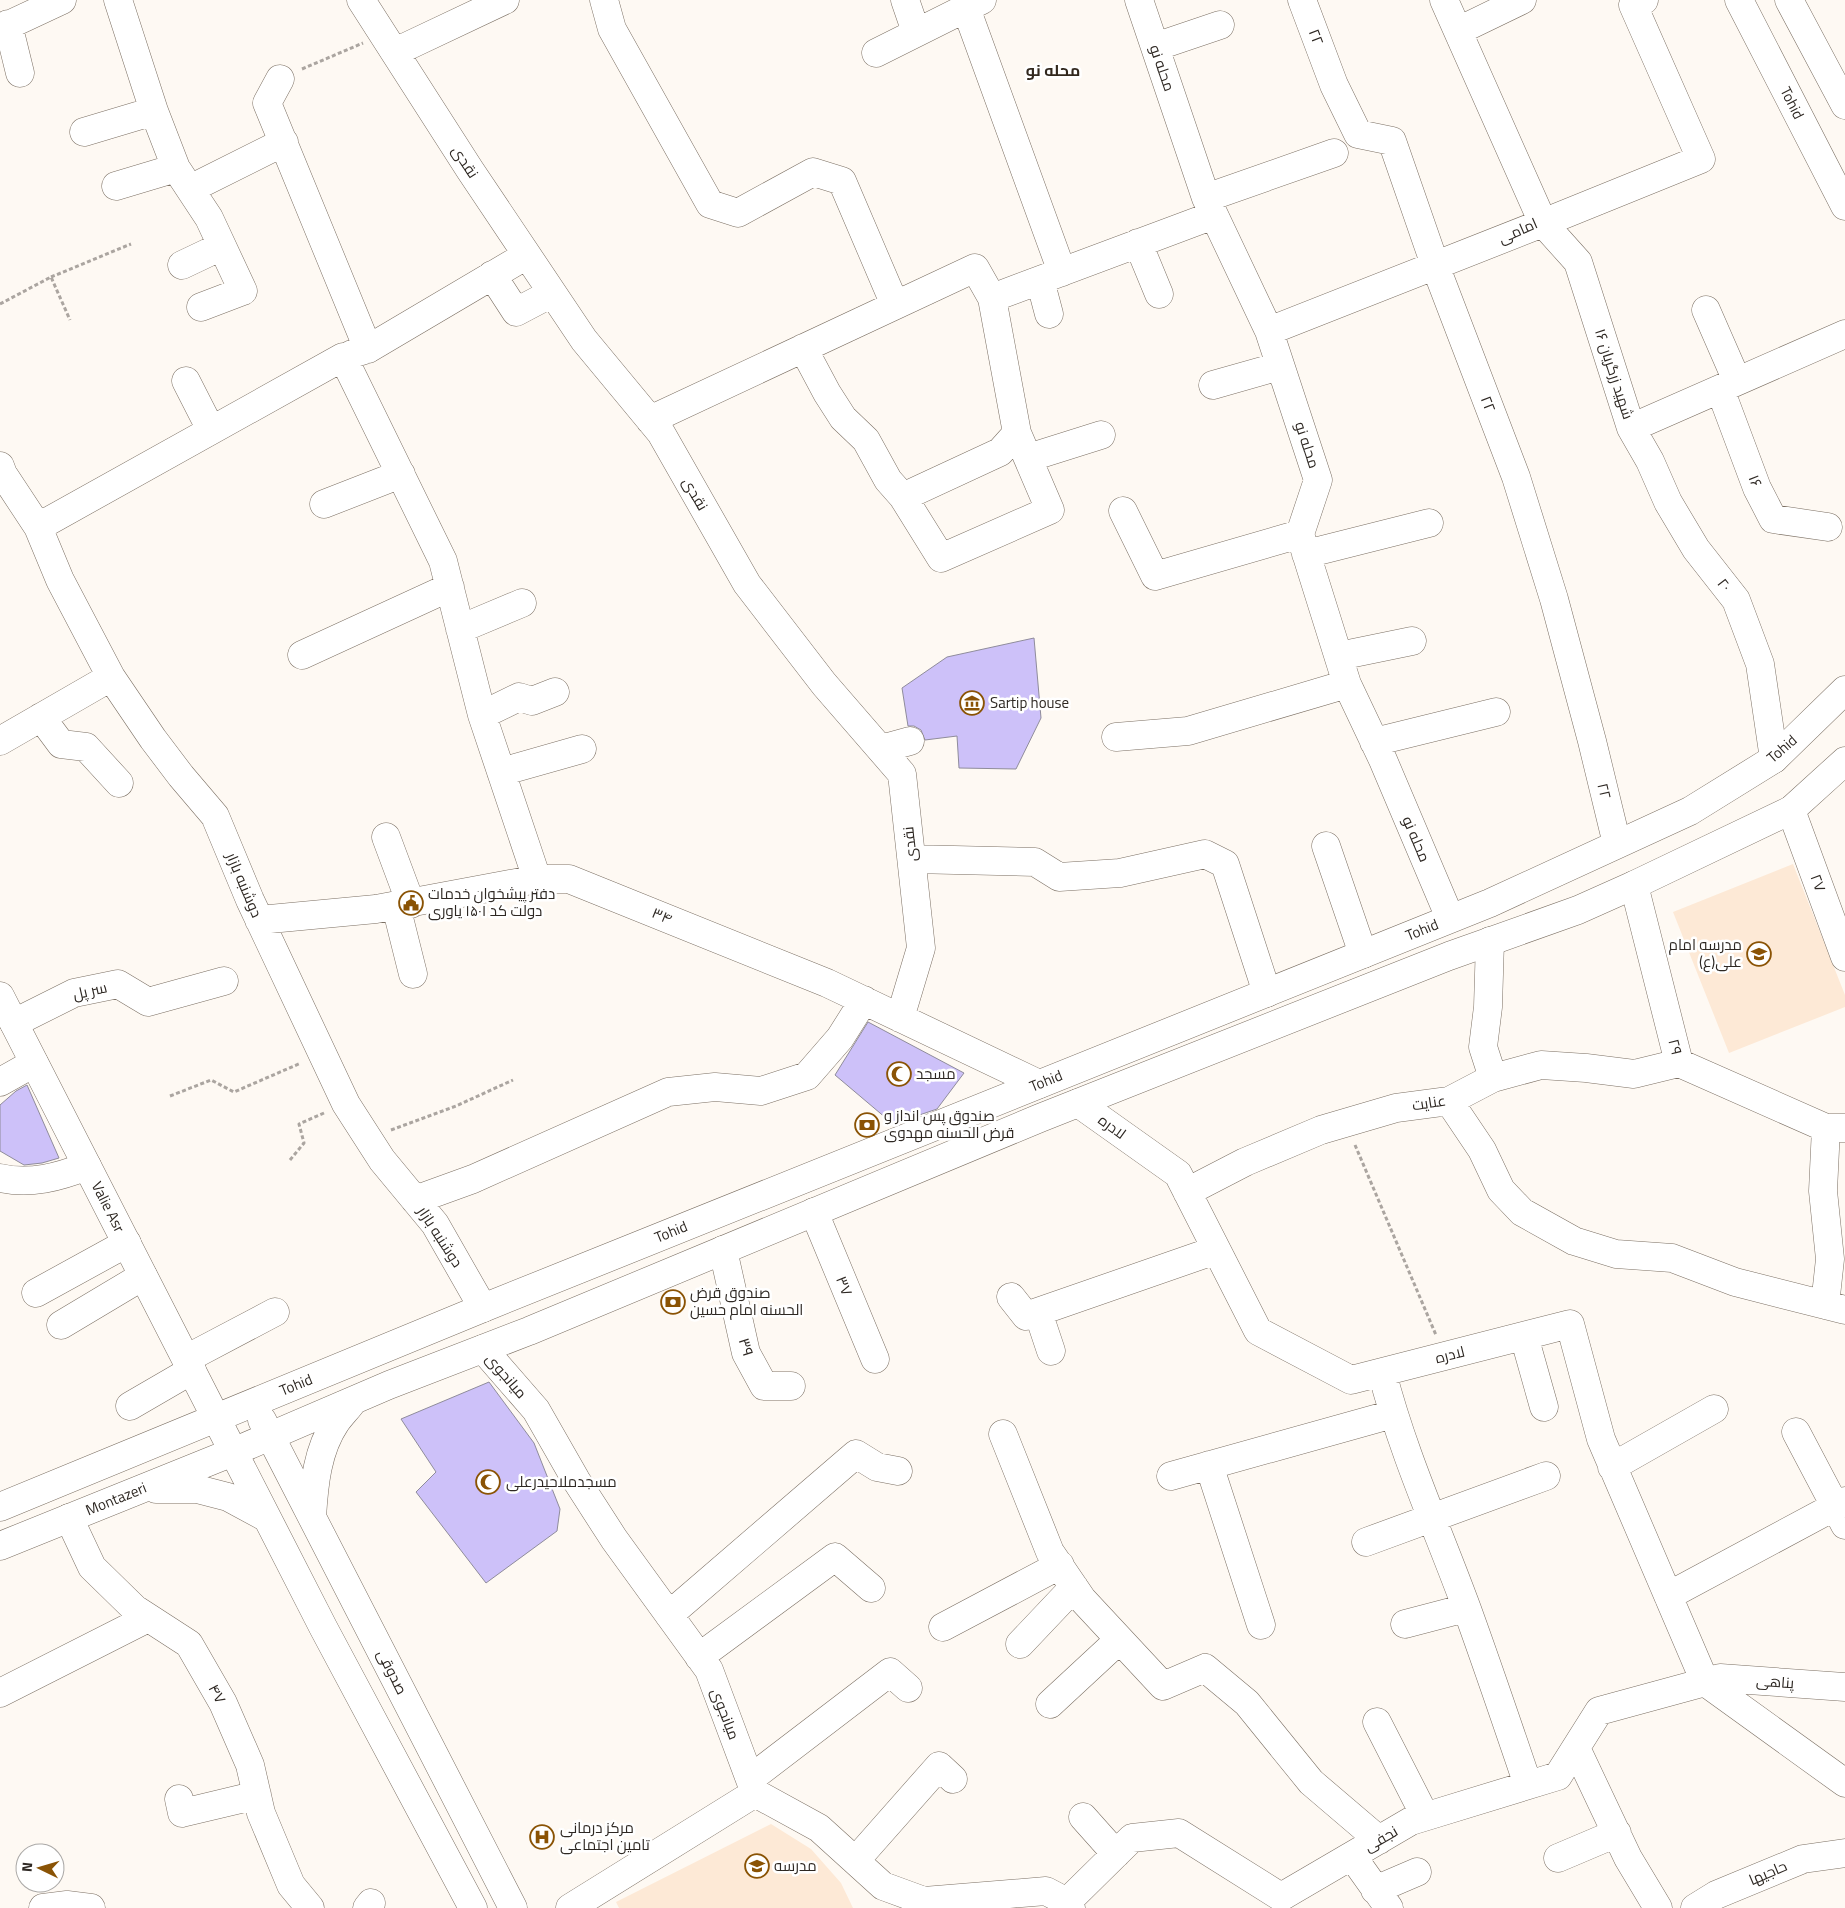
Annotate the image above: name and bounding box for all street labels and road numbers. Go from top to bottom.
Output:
street label: ۲۲ [1303,25,1330,48]
street label: محله نو [1144,41,1181,94]
street label: Tohid [1775,83,1810,123]
street label: نقدی [446,141,485,183]
street label: امامی [1494,212,1541,249]
street label: ۱۶ شهید زرگریان [1589,326,1640,422]
street label: ۲۲ [1475,392,1502,415]
street label: محله نو [1289,418,1326,471]
street label: ۱۶ [1743,471,1768,491]
street label: نقدی [677,473,714,515]
street label: ۲۰ [1712,573,1737,596]
street label: Tohid [1761,729,1802,768]
street label: ۲۲ [1592,781,1617,801]
street label: محله نو [1397,812,1436,865]
street label: نقدی [896,825,923,863]
street label: دوشنبه بازار [220,848,269,921]
street label: ۲۷ [1805,871,1832,895]
street label: ۳۴ [649,901,676,930]
street label: Tohid [1402,913,1442,947]
street label: سر پل [71,975,109,1006]
street label: ۲۹ [1662,1036,1689,1057]
street label: Tohid [1026,1064,1066,1098]
street label: عنایت [1410,1088,1448,1117]
street label: لادره [1094,1109,1131,1145]
street label: Valie Asr [86,1177,131,1236]
street label: دوشنبه بازار [411,1201,469,1272]
street label: Tohid [651,1215,691,1249]
street label: ۳۷ [830,1272,859,1299]
street label: ۳۹ [733,1335,760,1359]
street label: لادره [1433,1340,1467,1369]
street label: میانجوی [480,1348,533,1403]
street label: Tohid [276,1368,316,1402]
street label: Montazeri [82,1476,150,1521]
street label: صدوقی [371,1645,414,1698]
street label: پناهی [1755,1669,1795,1694]
street label: ۴۷ [203,1680,232,1708]
street label: میانجوی [705,1685,746,1743]
street label: نجفی [1359,1820,1402,1858]
street label: حاجیها [1745,1854,1791,1891]

